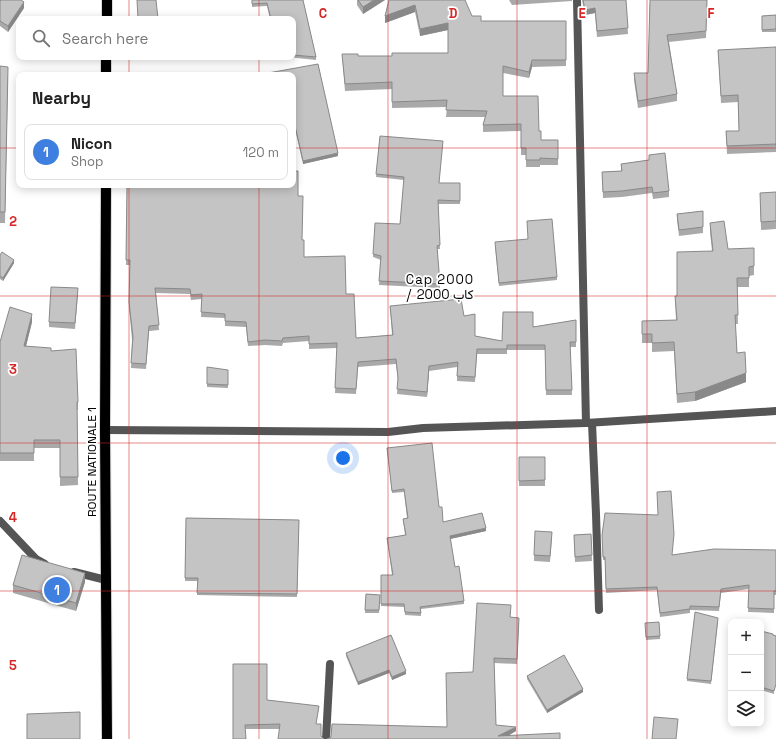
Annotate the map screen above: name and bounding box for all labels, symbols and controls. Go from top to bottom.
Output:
text: C [319,5,327,22]
text: D [449,5,458,22]
text: E [578,5,586,22]
text: F [708,5,715,22]
search box [16,16,296,60]
icon: search [30,27,52,49]
text: Search here [62,29,148,48]
text: Nearby [32,87,91,109]
text: Nicon [71,134,112,153]
text: 1 [43,144,49,161]
text: 120 m [243,144,279,161]
text: Shop [71,153,103,170]
text: 2 [9,213,17,230]
district label: Cap 2000 / كاب 2000 [406,271,474,303]
text: 3 [9,361,17,378]
street label: ROUTE NATIONALE 1 [84,407,100,517]
your location [333,448,353,468]
text: 4 [9,509,17,526]
pin: 1 [44,575,70,605]
map controls [728,619,764,727]
button: + [728,619,764,655]
button: − [728,655,764,691]
text: 5 [9,657,17,674]
button: layers [728,691,764,727]

